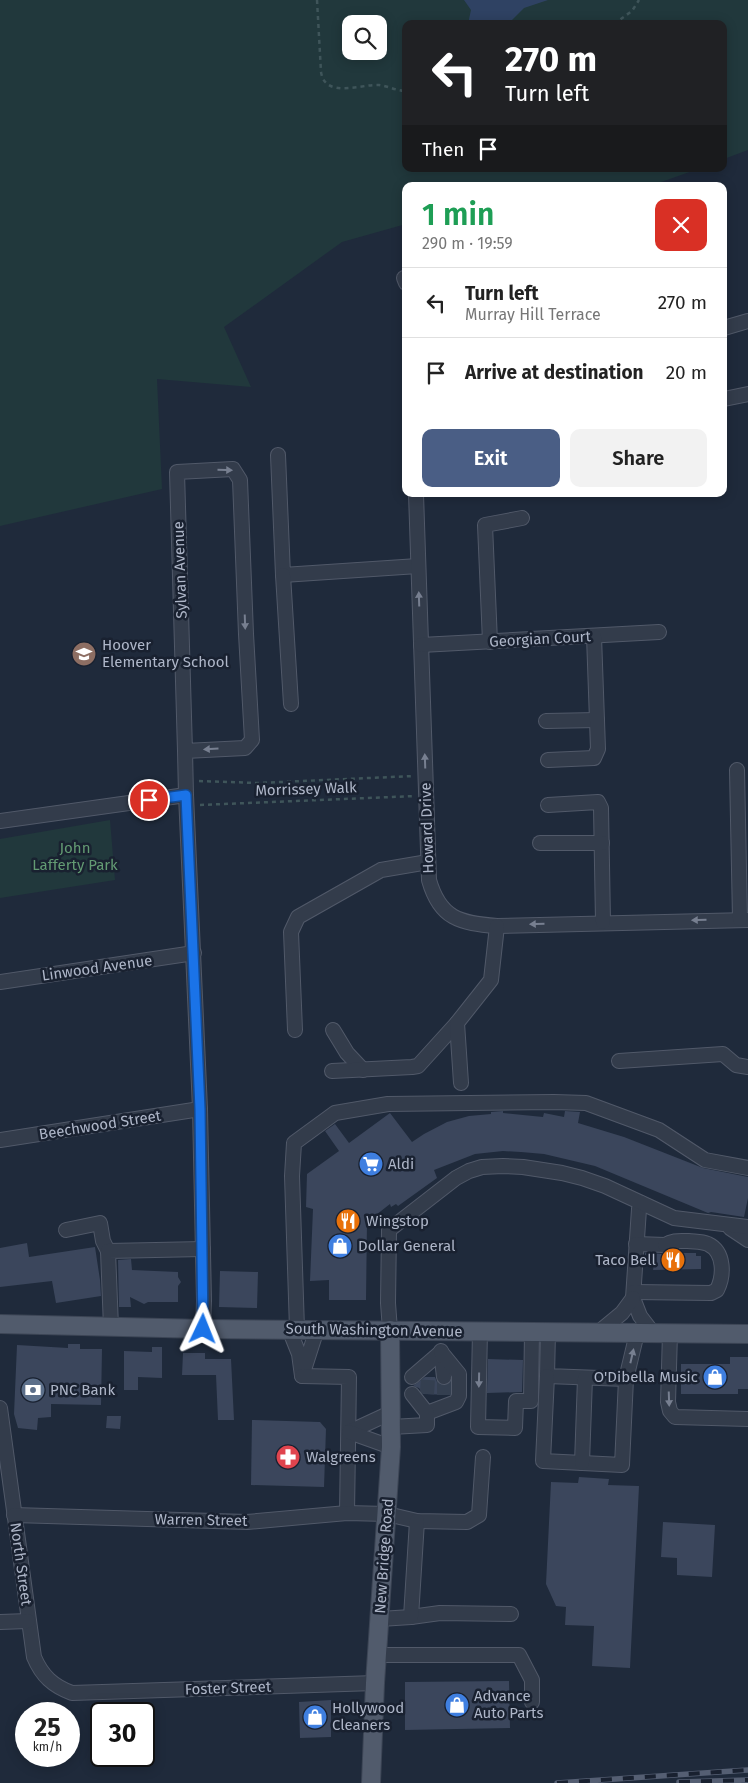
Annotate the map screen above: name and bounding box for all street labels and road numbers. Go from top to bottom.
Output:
street label: Sylvan Avenue [169,521,191,619]
street label: Georgian Court [489,627,592,651]
street label: Morrissey Walk [255,778,357,800]
street label: Howard Drive [416,782,438,874]
street label: Linwood Avenue [41,951,153,985]
street label: Beechwood Street [38,1106,163,1144]
street label: South Washington Avenue [285,1319,463,1341]
street label: New Bridge Road [371,1498,397,1614]
street label: Warren Street [154,1510,248,1530]
street label: North Street [6,1521,36,1607]
street label: Foster Street [184,1677,272,1699]

